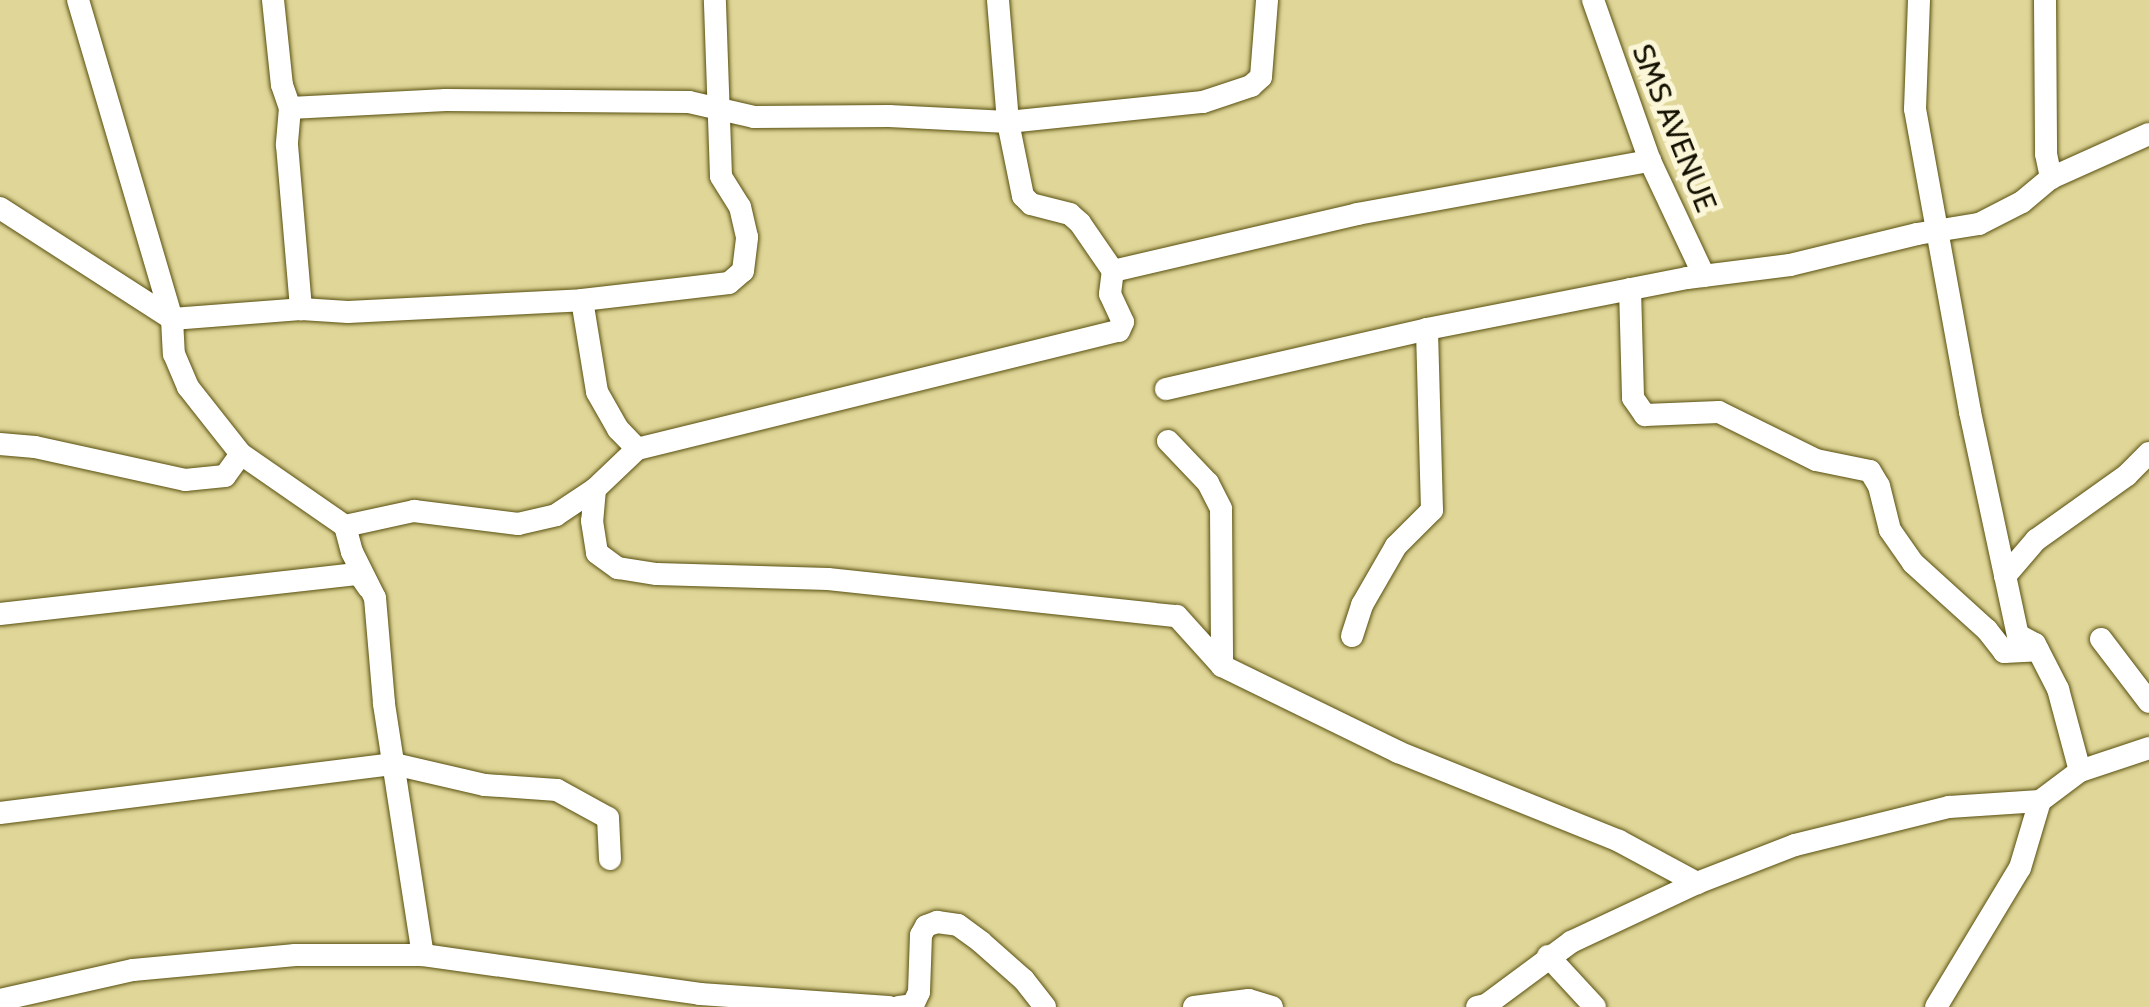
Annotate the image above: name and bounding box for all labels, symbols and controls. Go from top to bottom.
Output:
street label: SMS AVENUE [1624,39,1724,217]

